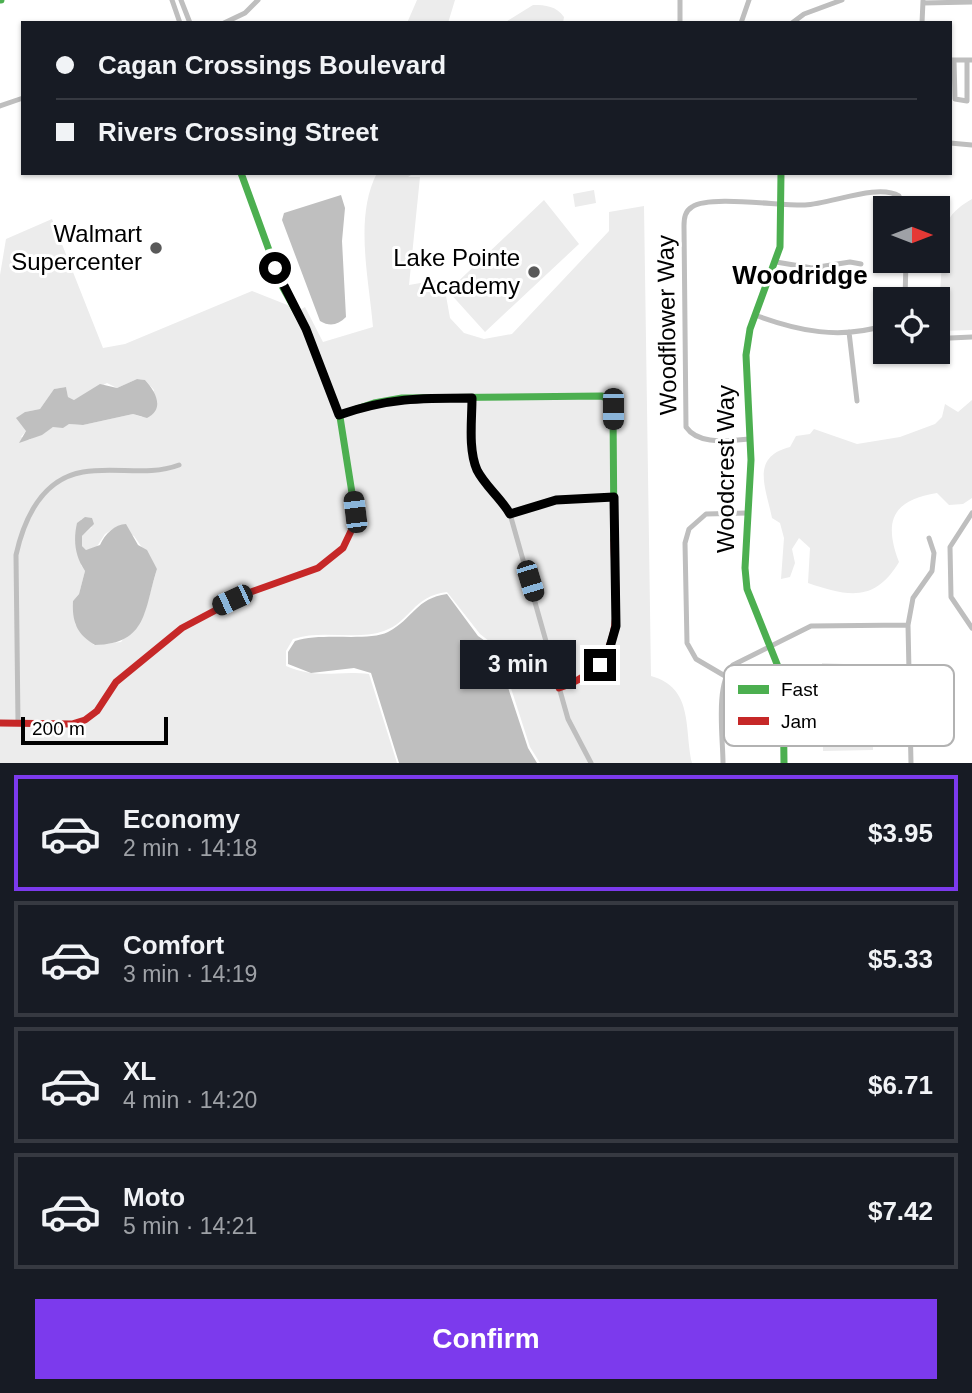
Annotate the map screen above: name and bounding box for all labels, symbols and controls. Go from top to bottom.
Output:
text: Cagan Crossings Boulevard [98,50,446,80]
text: Rivers Crossing Street [98,117,378,147]
north arrow [873,196,950,273]
map controls [873,196,950,364]
place label: Walmart Supercenter [11,220,142,275]
street label: Woodflower Way [651,235,682,415]
marker: Walmart Supercenter [148,240,164,256]
place label: Lake Pointe Academy [393,244,520,299]
route start [259,252,291,284]
district label: Woodridge [732,260,868,290]
marker: Lake Pointe Academy [526,264,542,280]
button: locate [873,287,950,364]
street label: Woodcrest Way [712,385,739,553]
car [603,388,624,430]
car [343,490,368,534]
car [514,558,547,604]
car [209,582,256,618]
callout: 3 min [460,640,576,690]
route end [584,649,616,681]
text: 3 min [488,651,548,677]
legend [724,665,954,746]
text: Fast [781,679,819,700]
text: Jam [781,711,817,732]
scale bar [21,714,168,746]
text: 200 m [32,718,85,739]
icon: car [39,802,102,865]
text: Economy [123,804,240,834]
text: $3.95 [868,818,933,848]
text: 2 min · 14:18 [123,835,257,861]
icon: car [39,928,102,991]
text: Comfort [123,930,224,960]
text: $5.33 [868,944,933,974]
text: 3 min · 14:19 [123,961,257,987]
icon: car [39,1054,102,1117]
text: XL [123,1056,156,1086]
text: $6.71 [868,1070,933,1100]
text: 4 min · 14:20 [123,1087,257,1113]
icon: car [39,1180,102,1243]
text: Moto [123,1182,185,1212]
text: $7.42 [868,1196,933,1226]
text: 5 min · 14:21 [123,1213,257,1239]
button: Confirm [35,1299,937,1379]

